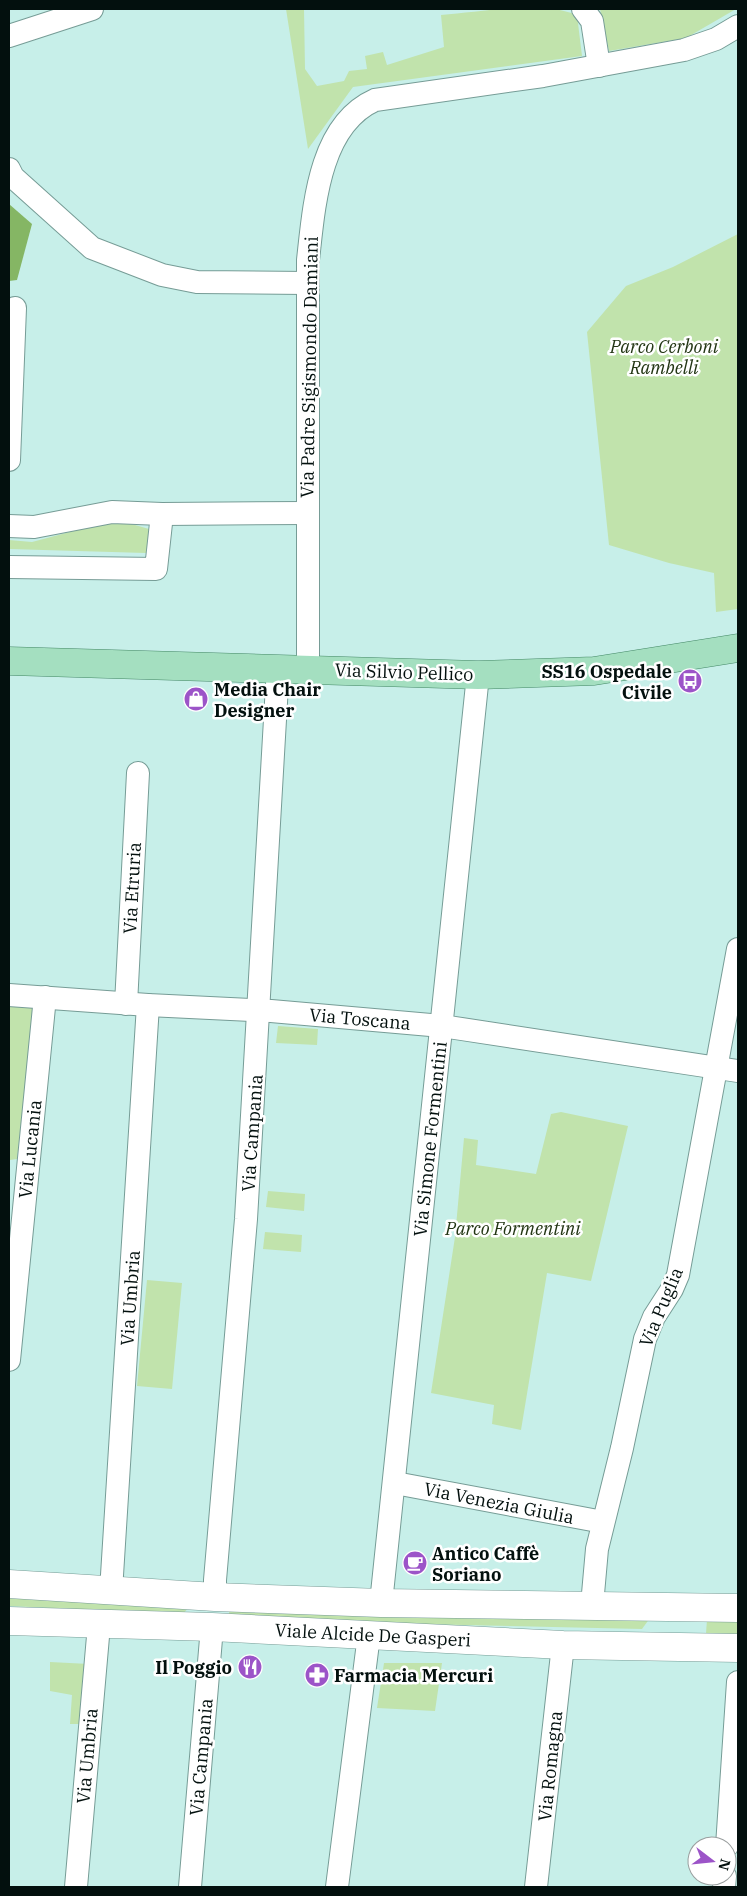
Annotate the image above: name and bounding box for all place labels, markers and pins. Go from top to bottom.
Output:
place label: SS16 Ospedale Civile [541,660,672,704]
bus stop icon: SS16 Ospedale Civile [677,668,703,694]
place label: Media Chair Designer [214,678,321,722]
shop icon: Media Chair Designer [183,686,209,712]
place label: Antico Caffè Soriano [432,1542,539,1586]
cafe icon: Antico Caffè Soriano [402,1550,428,1576]
restaurant icon: Il Poggio [237,1654,263,1680]
place label: Il Poggio [155,1656,232,1679]
pharmacy icon: Farmacia Mercuri [304,1662,330,1688]
place label: Farmacia Mercuri [334,1664,493,1687]

